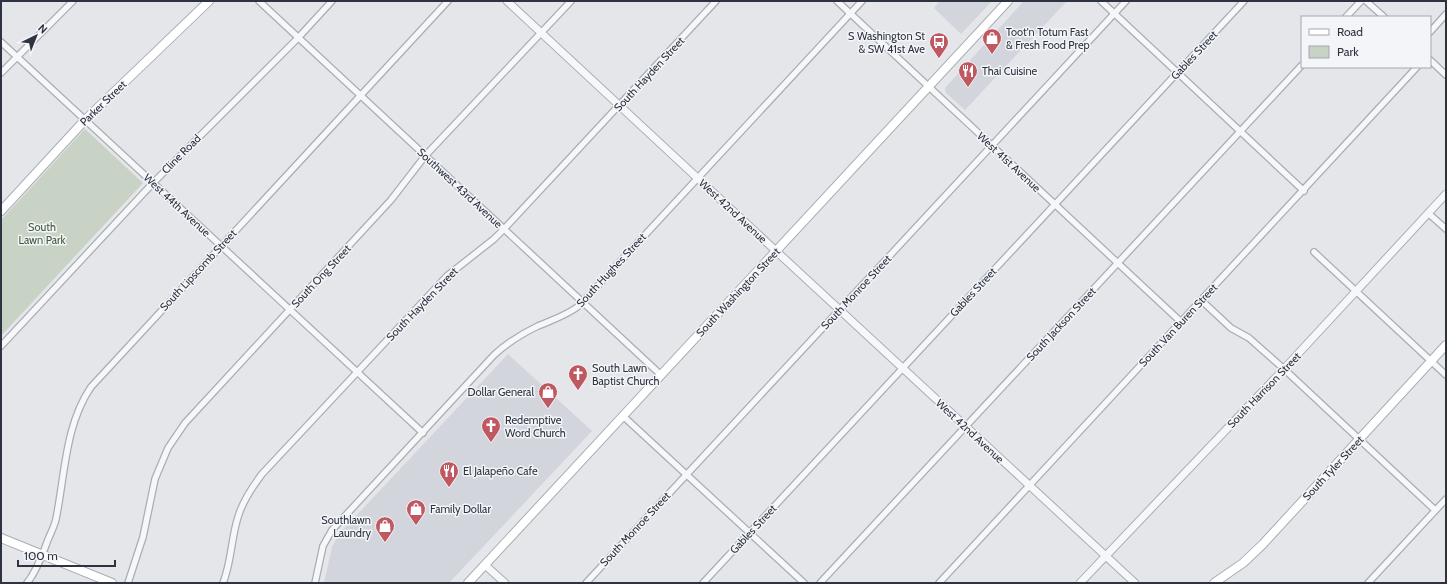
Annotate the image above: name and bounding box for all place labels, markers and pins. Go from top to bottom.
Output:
place label: Toot'n Totum Fast & Fresh Food Prep [1006,25,1090,52]
shop icon: Toot'n Totum Fast & Fresh Food Prep [981,27,1003,55]
place label: S Washington St & SW 41st Ave [848,29,925,56]
bus stop icon: S Washington St & SW 41st Ave [928,31,950,59]
restaurant icon: Thai Cuisine [957,60,979,88]
place label: Thai Cuisine [982,64,1038,78]
place label: South Lawn Baptist Church [592,361,660,388]
church icon: South Lawn Baptist Church [567,363,589,391]
shop icon: Dollar General [537,381,559,409]
place label: Dollar General [468,385,534,399]
place label: Redemptive Word Church [505,413,566,440]
church icon: Redemptive Word Church [480,415,502,443]
restaurant icon: El Jalapeño Cafe [438,460,460,488]
place label: El Jalapeño Cafe [463,464,538,478]
shop icon: Family Dollar [405,498,427,526]
place label: Family Dollar [430,502,491,516]
place label: Southlawn Laundry [321,513,371,540]
shop icon: Southlawn Laundry [374,515,396,543]

